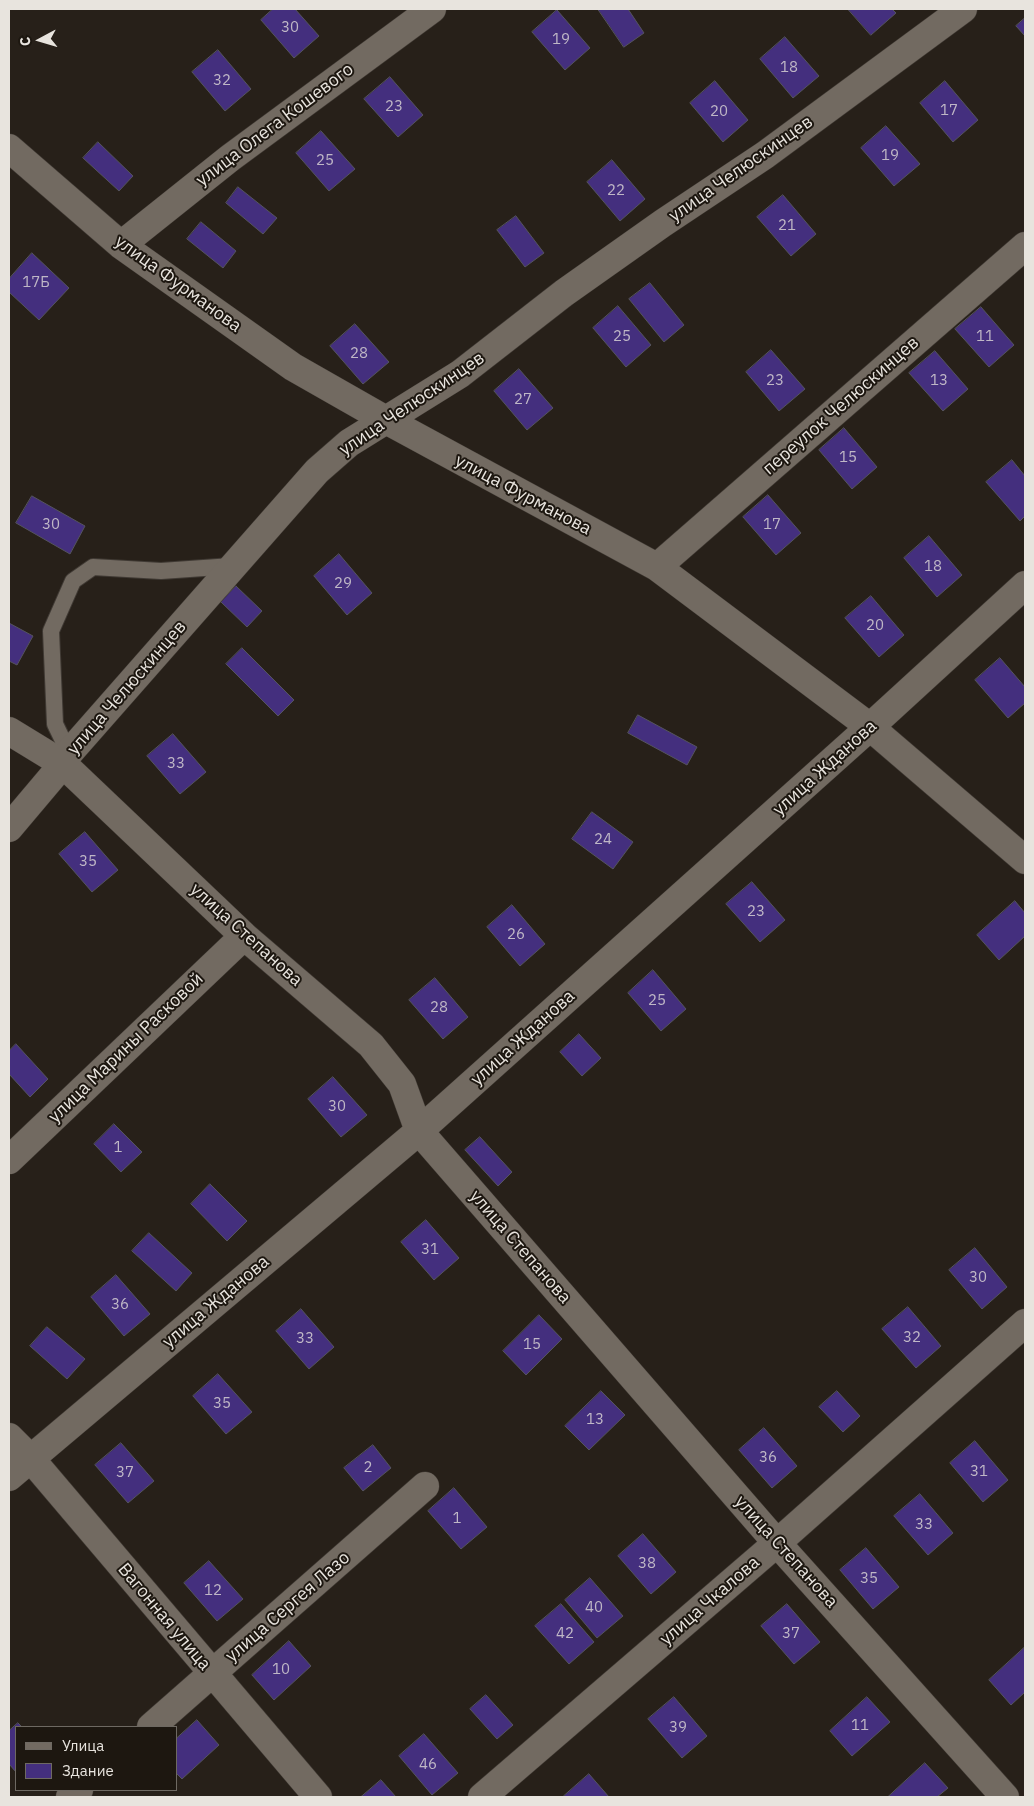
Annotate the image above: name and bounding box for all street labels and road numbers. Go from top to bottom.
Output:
street label: улица Олега Кошевого [192,59,358,191]
street label: улица Челюскинцев [665,111,817,227]
street label: улица Фурманова [111,231,245,337]
street label: переулок Челюскинцев [758,332,924,480]
street label: улица Челюскинцев [335,347,489,461]
street label: улица Фурманова [451,450,595,540]
street label: улица Челюскинцев [63,617,191,759]
street label: улица Жданова [768,716,882,820]
street label: улица Степанова [185,879,307,991]
street label: улица Марины Расковой [44,968,208,1128]
street label: улица Жданова [466,986,580,1090]
street label: улица Степанова [465,1186,575,1308]
street label: улица Жданова [158,1251,274,1353]
street label: улица Степанова [730,1491,842,1613]
street label: улица Сергея Лазо [221,1547,355,1667]
street label: улица Чкалова [656,1552,764,1650]
street label: Вагонная улица [113,1559,215,1675]

